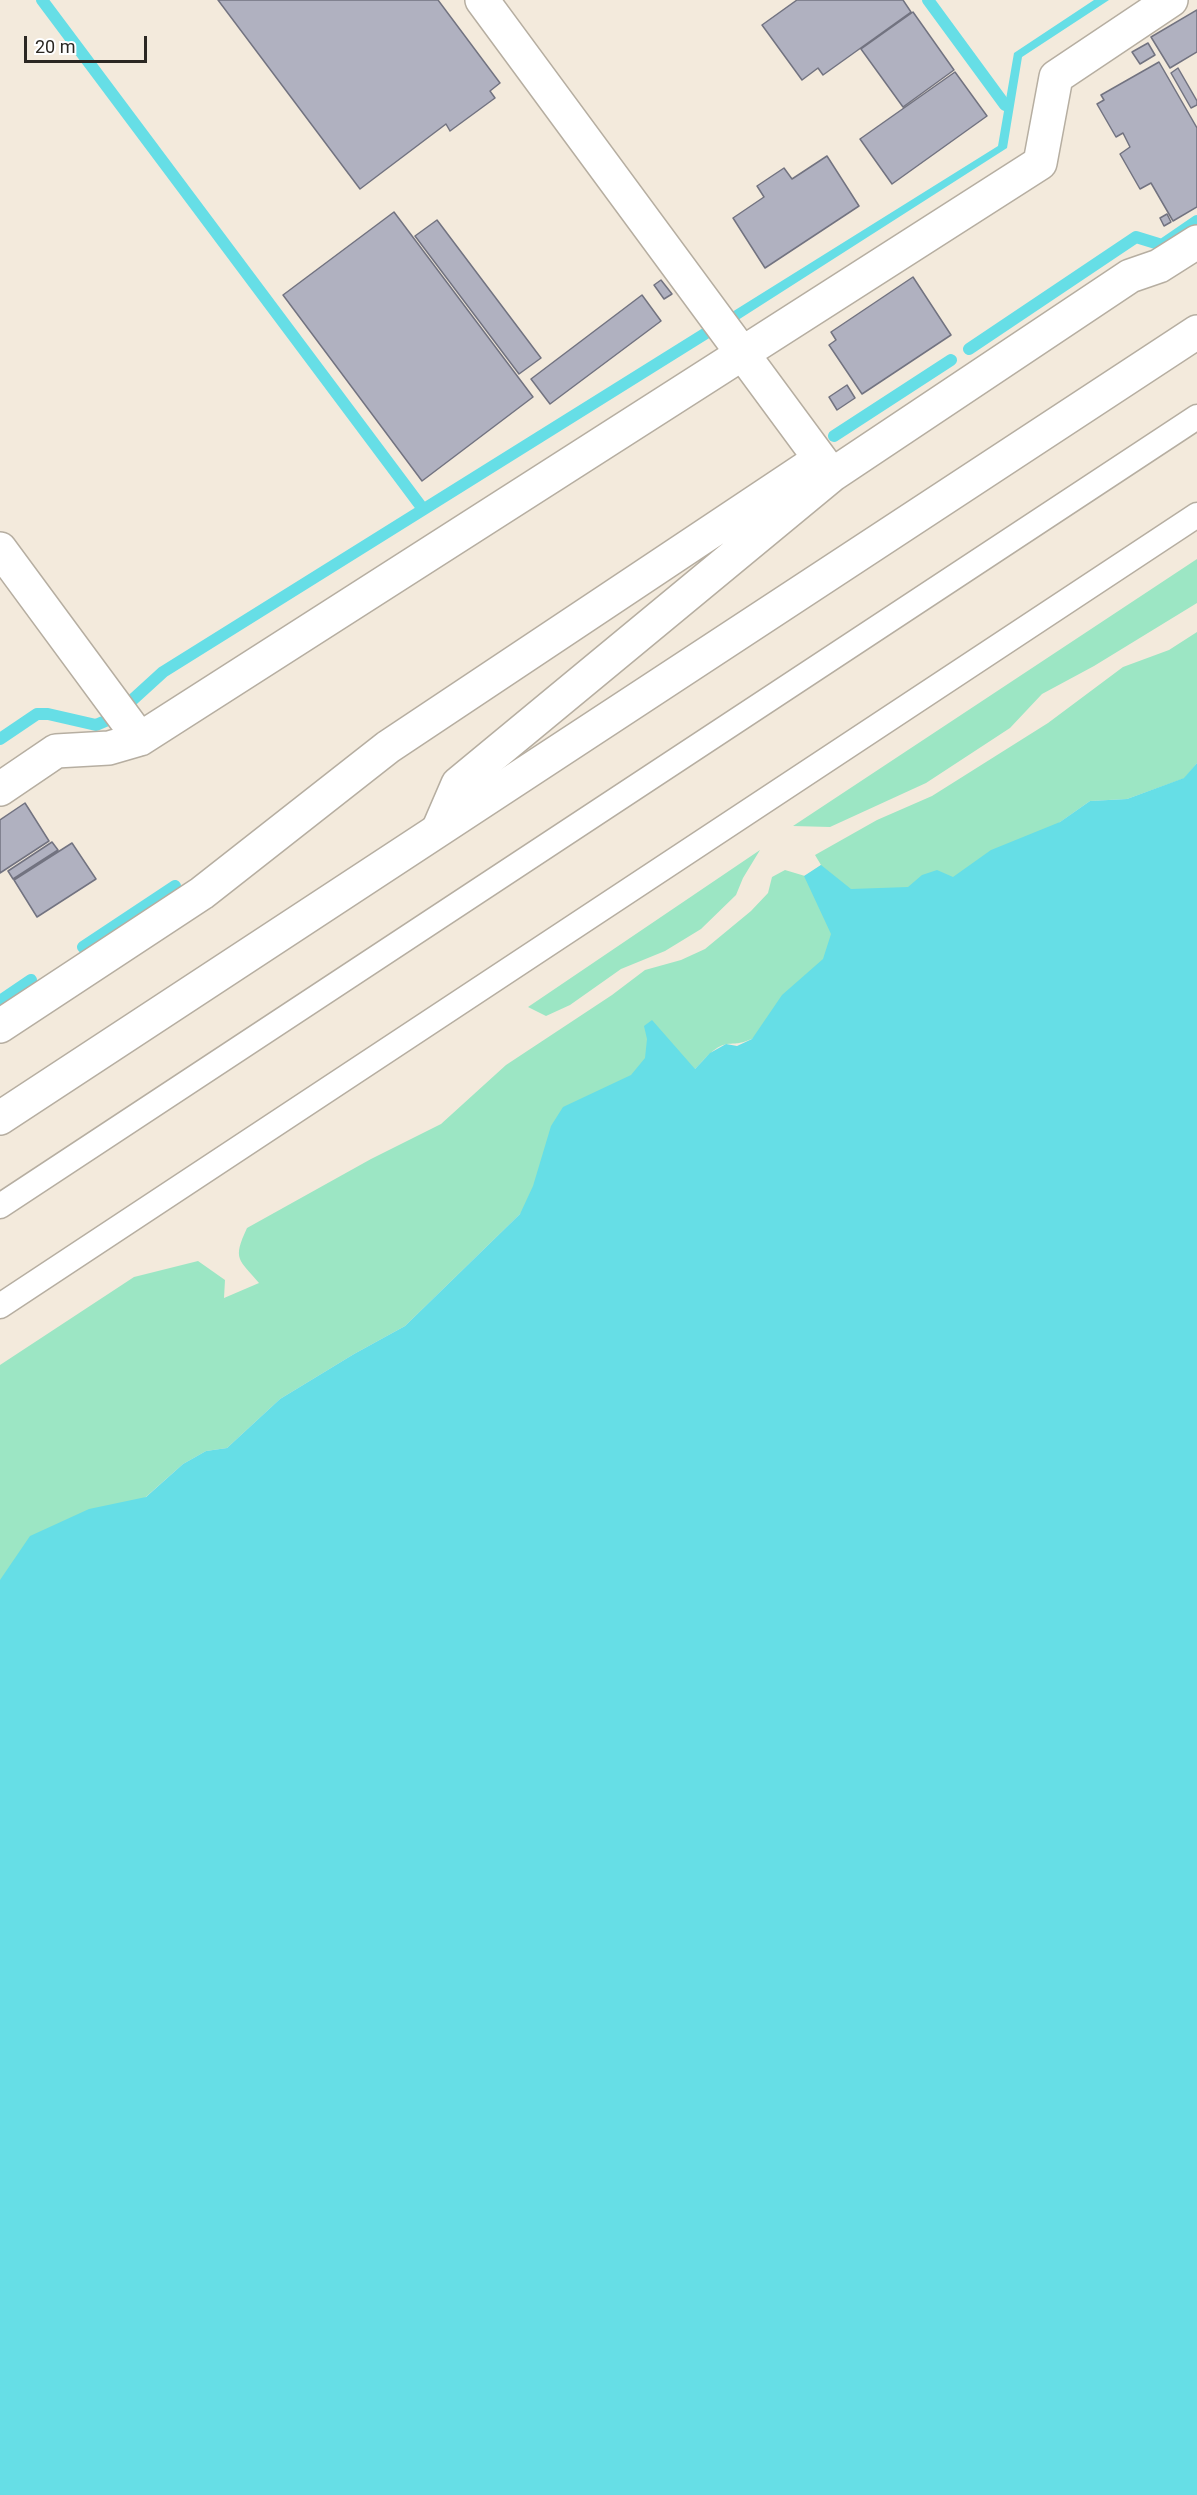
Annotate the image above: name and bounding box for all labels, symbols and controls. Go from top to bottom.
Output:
scale bar [27,24,150,62]
text: 20 m [35,36,75,57]

